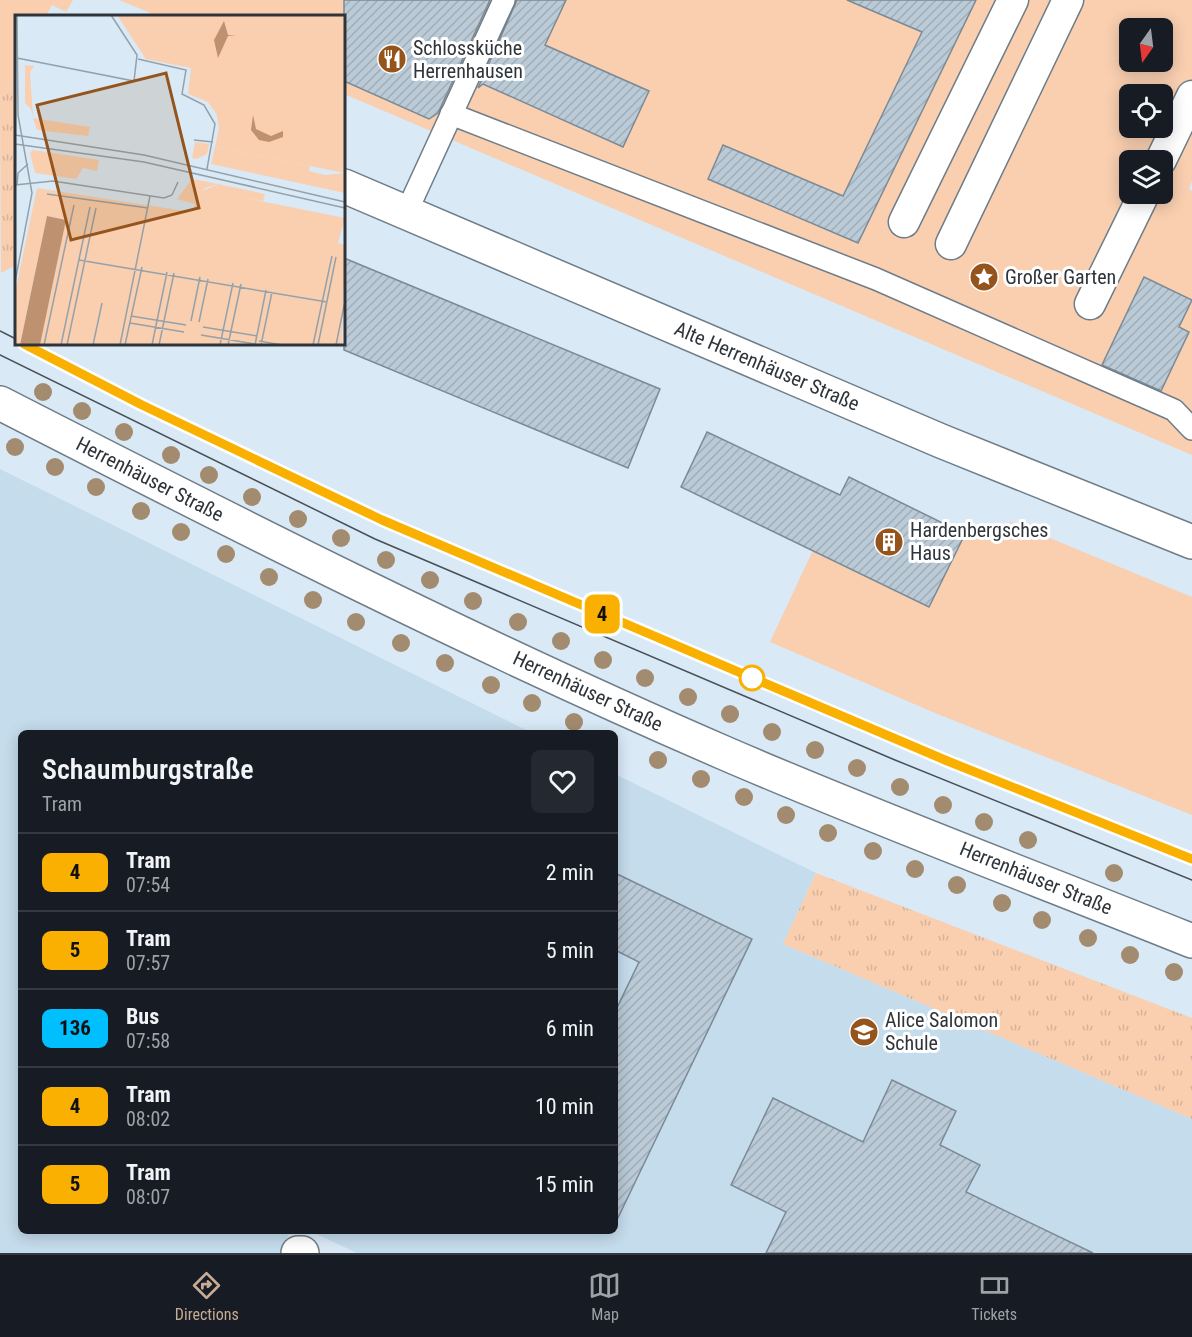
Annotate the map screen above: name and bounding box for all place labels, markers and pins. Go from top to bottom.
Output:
place label: Schlossküche Herrenhausen [413,36,523,83]
restaurant icon: Schlossküche Herrenhausen [376,43,408,75]
place icon: Großer Garten [968,261,1000,293]
place label: Großer Garten [1005,265,1116,289]
place label: Hardenbergsches Haus [910,518,1048,565]
building icon: Hardenbergsches Haus [873,526,905,558]
unlabelled marker [739,665,765,691]
place label: Alice Salomon Schule [885,1008,998,1055]
school or university icon: Alice Salomon Schule [848,1016,880,1048]

